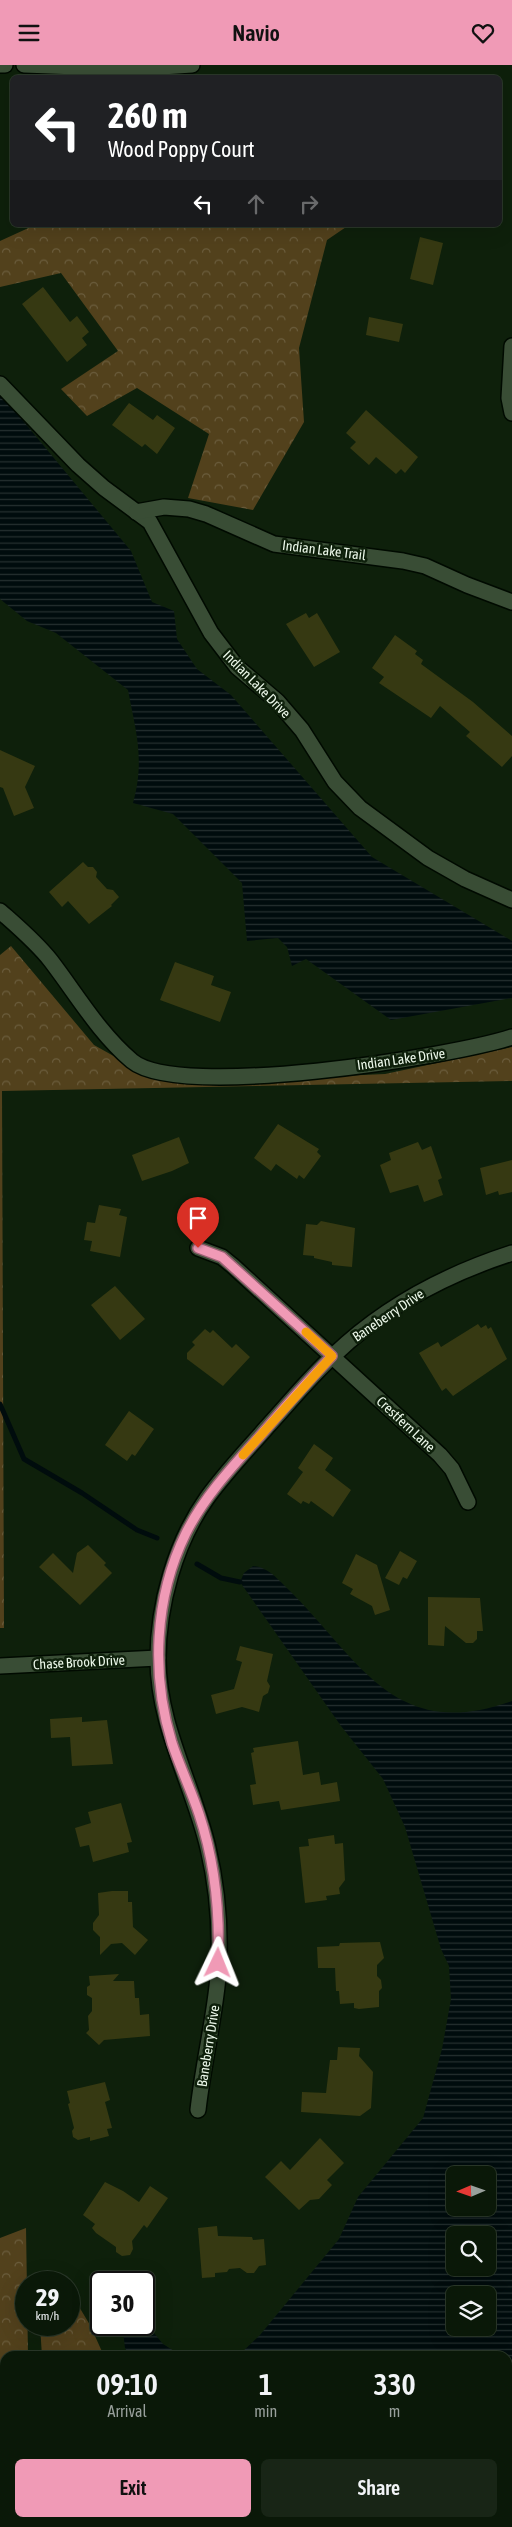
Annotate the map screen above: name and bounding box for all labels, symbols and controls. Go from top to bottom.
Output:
icon: menu [15,19,43,47]
icon: heart [469,19,497,47]
text: Navio [232,20,280,46]
icon: left [25,95,90,160]
text: 260 m [108,95,187,135]
text: Wood Poppy Court [108,136,255,162]
icon: left [189,190,217,218]
icon: ahead [242,190,270,218]
icon: right [295,190,323,218]
street label: Indian Lake Trail [281,537,367,563]
street label: Indian Lake Drive [220,647,294,721]
street label: Indian Lake Drive [356,1045,446,1073]
pin [177,1197,219,1248]
icon: arrive [184,1204,212,1232]
street label: Baneberry Drive [349,1285,427,1345]
street label: Crestfern Lane [374,1393,438,1455]
street label: Chase Brook Drive [33,1652,125,1672]
position arrow [191,1936,243,1988]
street label: Baneberry Drive [194,2004,222,2088]
north arrow [446,2166,496,2216]
map controls [446,2166,496,2336]
button: search [446,2226,496,2276]
speed limit sign: 30 [90,2271,155,2336]
text: 29 [36,2283,59,2311]
button: layers [446,2286,496,2336]
text: km/h [36,2309,59,2323]
text: 09:10 [96,2367,158,2401]
text: 1 [259,2367,273,2401]
text: 330 [373,2367,416,2401]
text: Arrival [108,2402,147,2420]
text: min [254,2402,277,2420]
text: m [389,2402,400,2420]
button: Exit [15,2459,251,2517]
button: Share [261,2459,497,2517]

